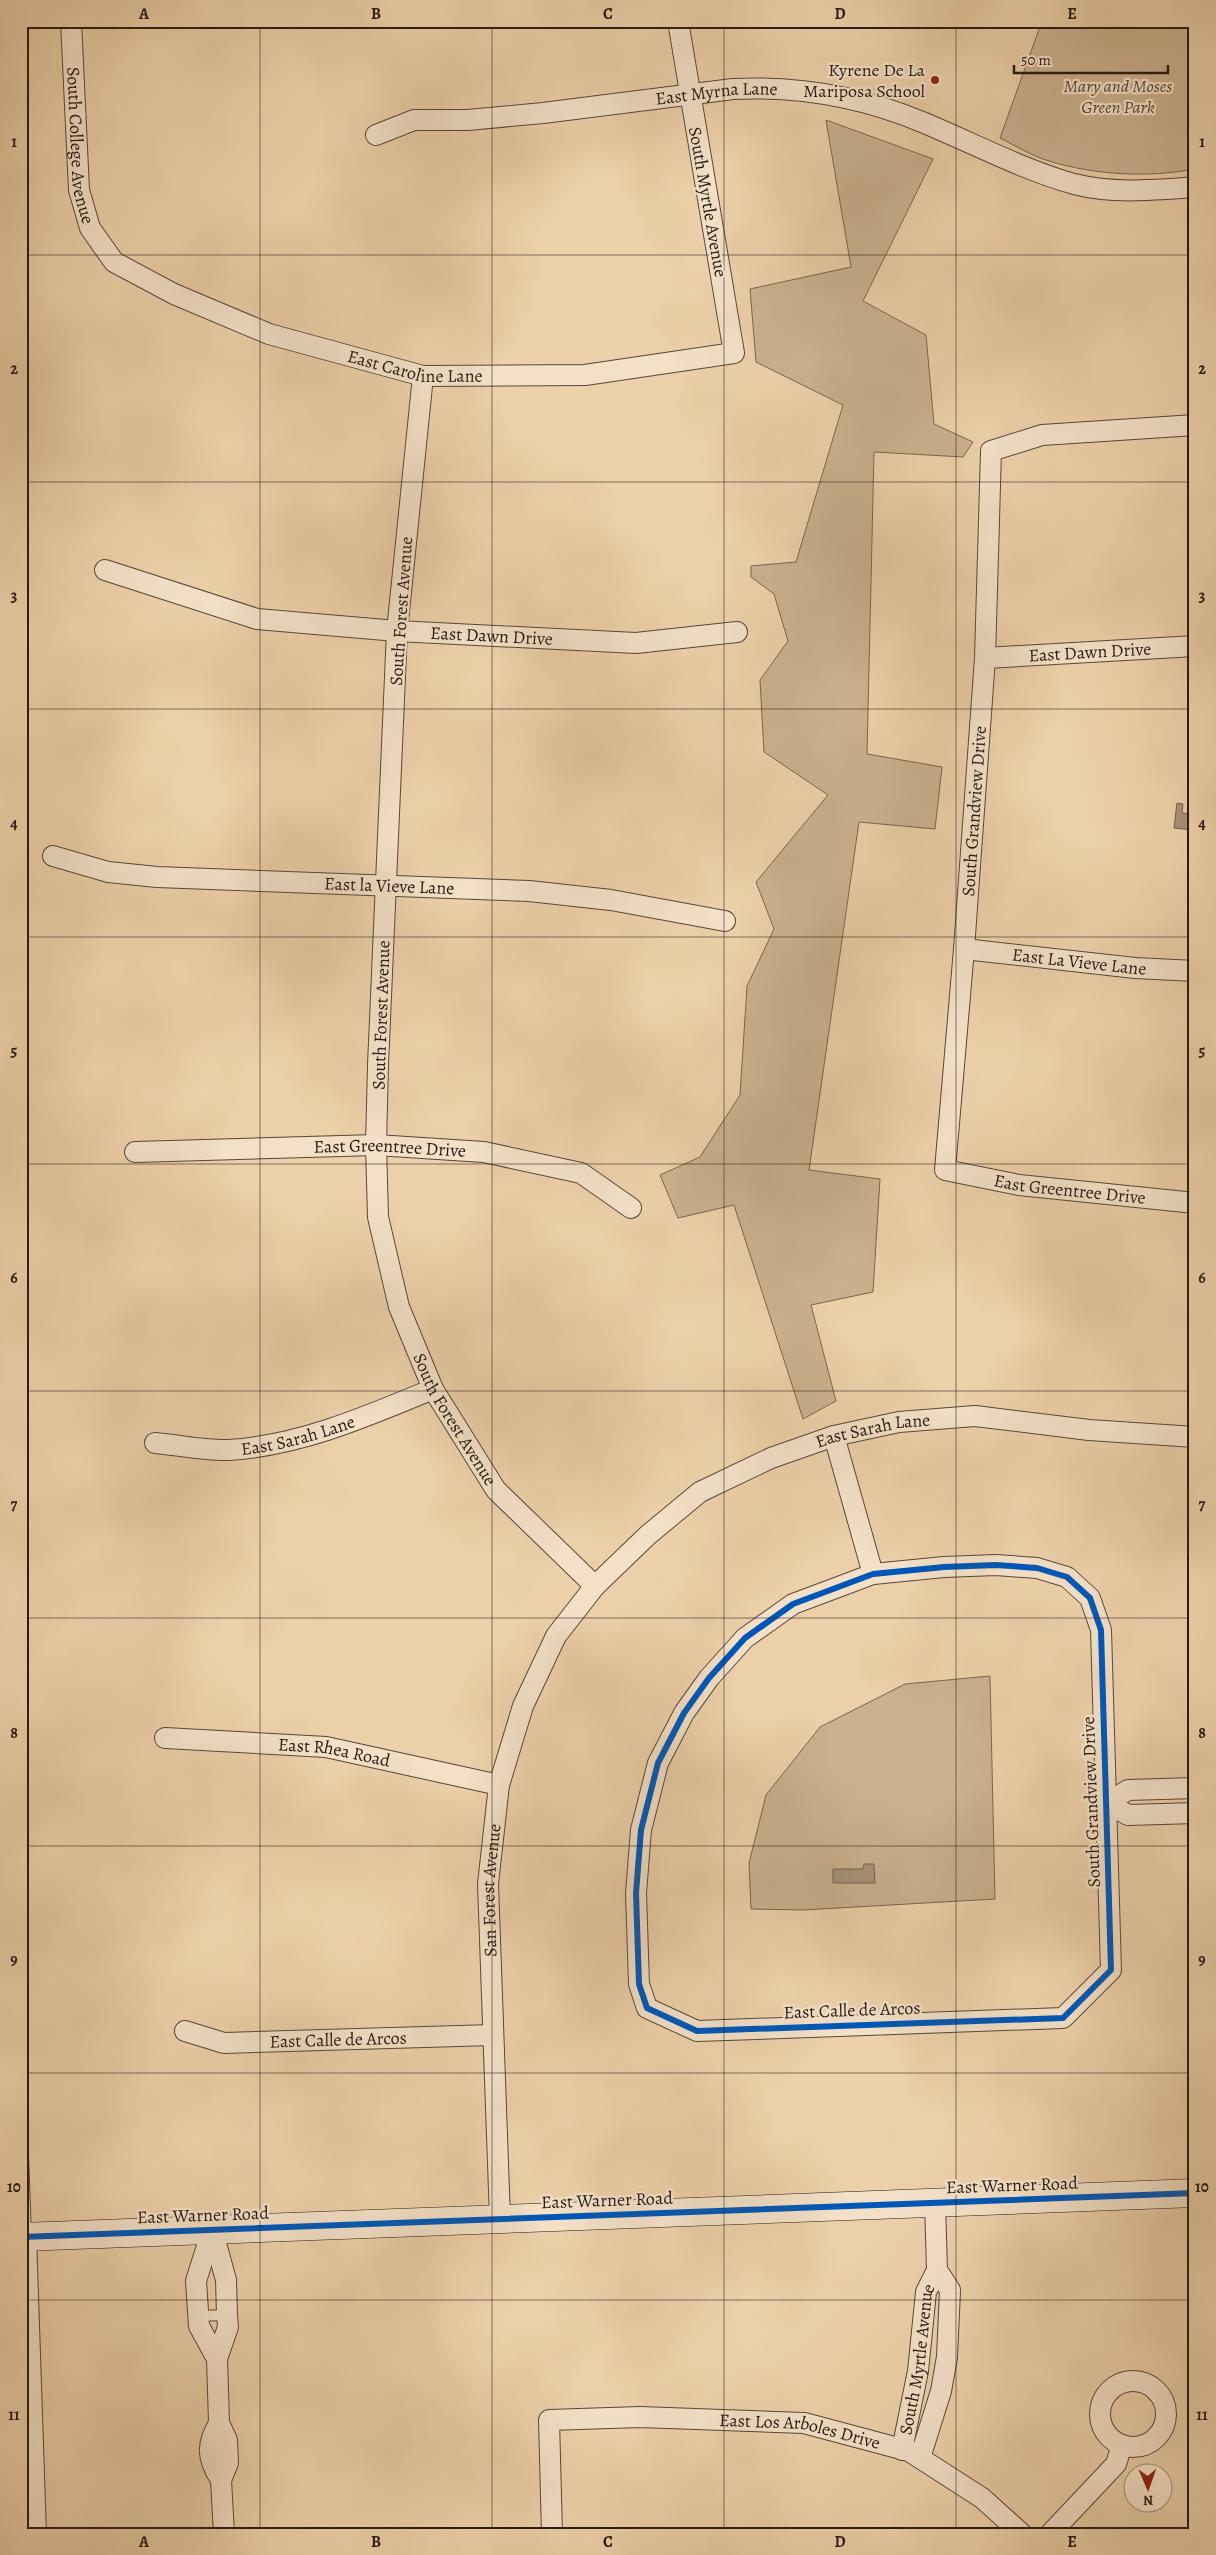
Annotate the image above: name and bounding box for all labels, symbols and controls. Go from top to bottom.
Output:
text: A [138,3,150,25]
text: B [371,3,381,25]
text: C [603,3,613,25]
text: D [834,3,846,25]
text: E [1067,3,1077,25]
scale bar [1014,42,1167,74]
text: 50 m [1021,50,1051,70]
place label: Kyrene De La Mariposa School [803,58,926,103]
street label: South College Avenue [61,66,100,227]
marker: Kyrene De La Mariposa School [929,74,941,86]
park label: Mary and Moses Green Park [1064,74,1172,119]
street label: East Myrna Lane [654,76,778,111]
street label: South Myrtle Avenue [683,125,733,279]
text: 1 [11,131,17,153]
text: 1 [1199,131,1205,153]
street label: East Caroline Lane [345,344,483,388]
text: 2 [10,358,18,380]
text: 2 [1198,358,1206,380]
street label: South Forest Avenue [384,536,418,686]
text: 3 [11,585,18,607]
text: 3 [1199,585,1206,607]
street label: East Dawn Drive [430,621,554,651]
street label: East Dawn Drive [1028,637,1152,667]
street label: South Grandview Drive [956,725,992,897]
text: 4 [10,813,18,835]
text: 4 [1198,813,1206,835]
street label: East la Vieve Lane [324,871,455,900]
street label: South Forest Avenue [366,940,396,1090]
street label: East La Vieve Lane [1011,942,1147,981]
text: 5 [11,1040,18,1062]
text: 5 [1199,1040,1206,1062]
street label: East Greentree Drive [313,1133,467,1163]
street label: East Greentree Drive [992,1168,1147,1210]
text: 6 [10,1267,18,1289]
text: 6 [1198,1267,1206,1289]
street label: South Forest Avenue [407,1349,502,1490]
street label: East Sarah Lane [812,1408,931,1454]
street label: East Sarah Lane [240,1409,358,1461]
text: 7 [11,1494,18,1516]
text: 7 [1199,1494,1206,1516]
street label: South Grandview Drive [1076,1716,1106,1888]
text: 8 [10,1722,18,1744]
text: 8 [1198,1722,1206,1744]
street label: East Rhea Road [277,1732,393,1773]
street label: San Forest Avenue [476,1822,507,1957]
text: 9 [10,1949,18,1971]
text: 9 [1198,1949,1206,1971]
street label: East Calle de Arcos [783,1996,921,2024]
street label: East Calle de Arcos [269,2026,407,2054]
street label: East Warner Road [946,2171,1079,2199]
text: 10 [7,2176,21,2198]
text: 10 [1195,2176,1209,2198]
street label: East Warner Road [541,2186,674,2214]
street label: East Warner Road [137,2201,270,2229]
street label: South Myrtle Avenue [893,2279,940,2437]
text: 11 [8,2404,20,2426]
text: 11 [1196,2404,1208,2426]
street label: East Los Arboles Drive [719,2408,883,2455]
north arrow [1124,2462,1174,2512]
text: N [1143,2491,1154,2510]
text: A [138,2531,150,2553]
text: B [371,2531,381,2553]
text: C [603,2531,613,2553]
text: D [834,2531,846,2553]
text: E [1067,2531,1077,2553]

